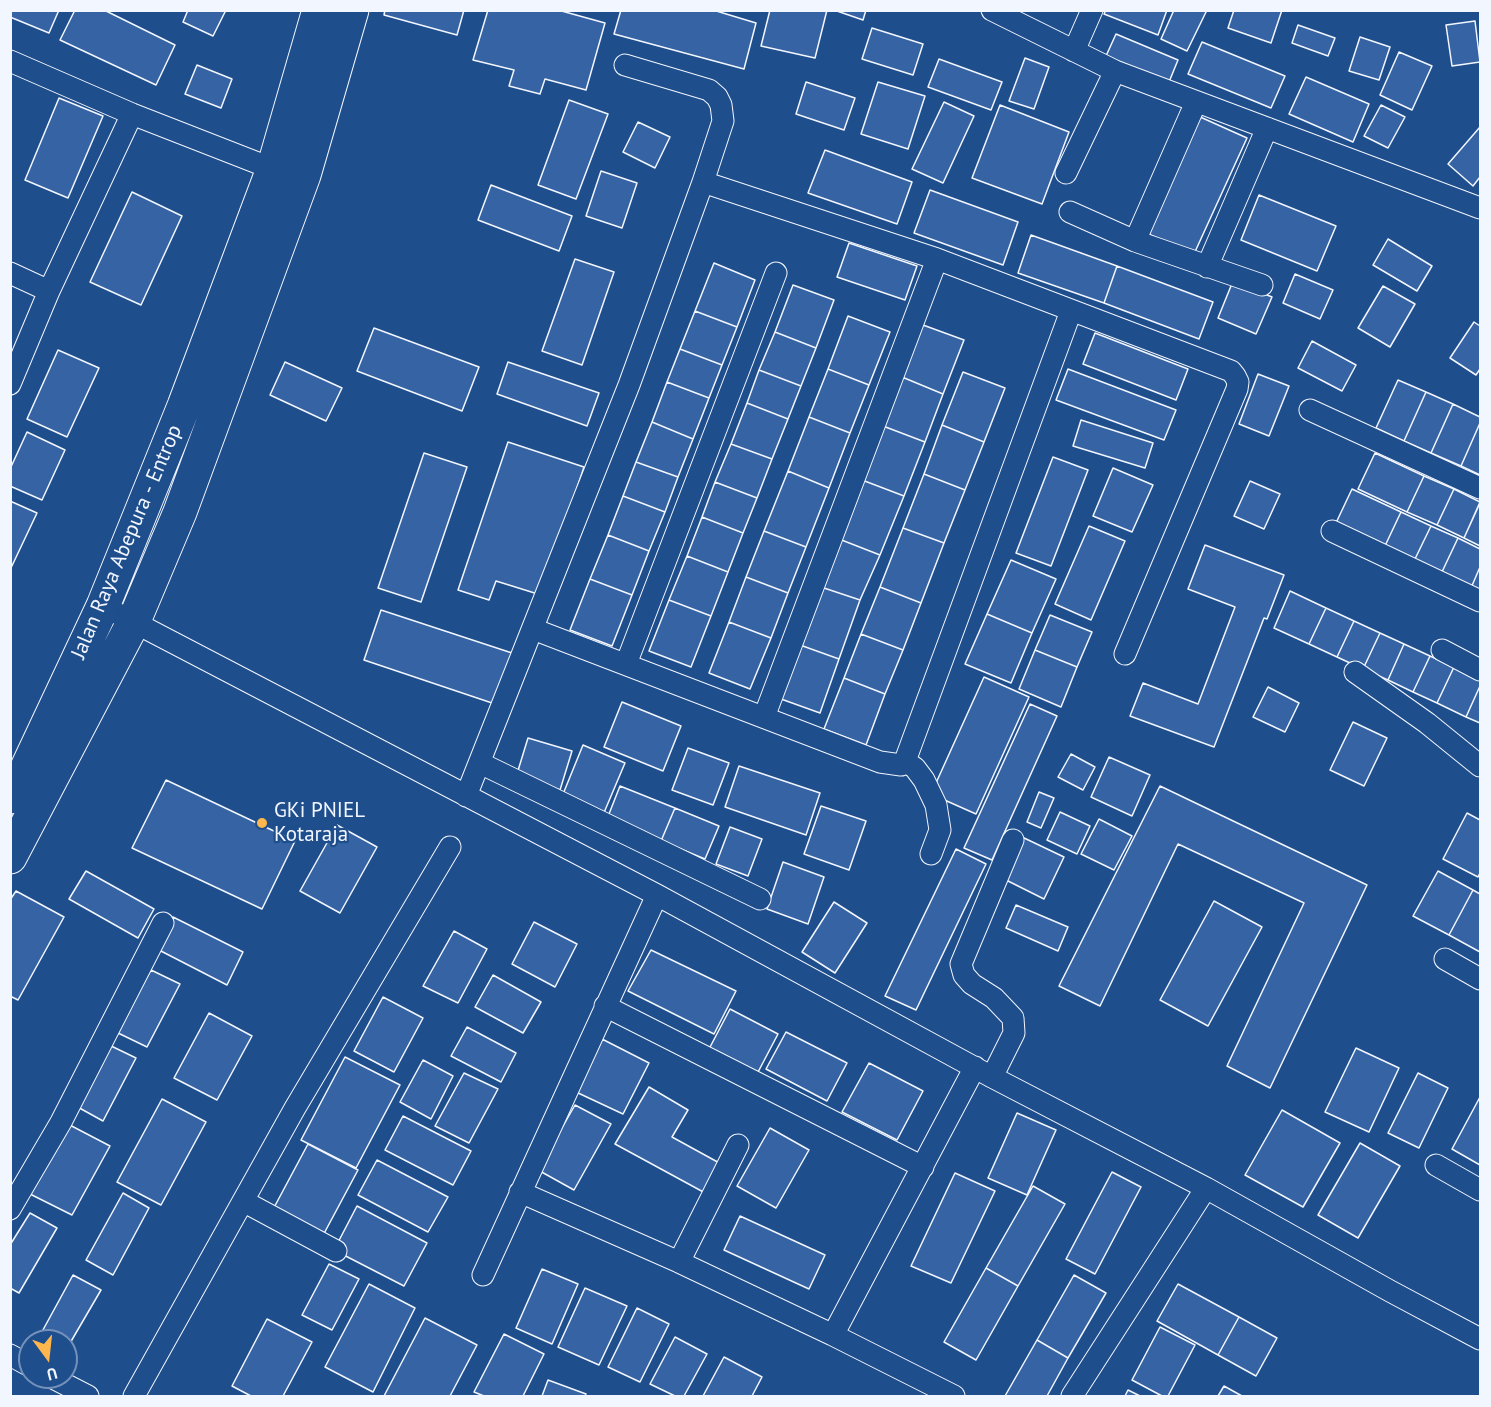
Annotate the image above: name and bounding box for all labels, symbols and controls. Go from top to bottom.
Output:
street label: Jalan Raya Abepura - Entrop [66,421,188,663]
place label: GKi PNIEL Kotaraja [274,798,365,848]
marker: GKi PNIEL Kotaraja [255,816,269,830]
north arrow [18,1329,78,1389]
text: U [45,1363,60,1385]

